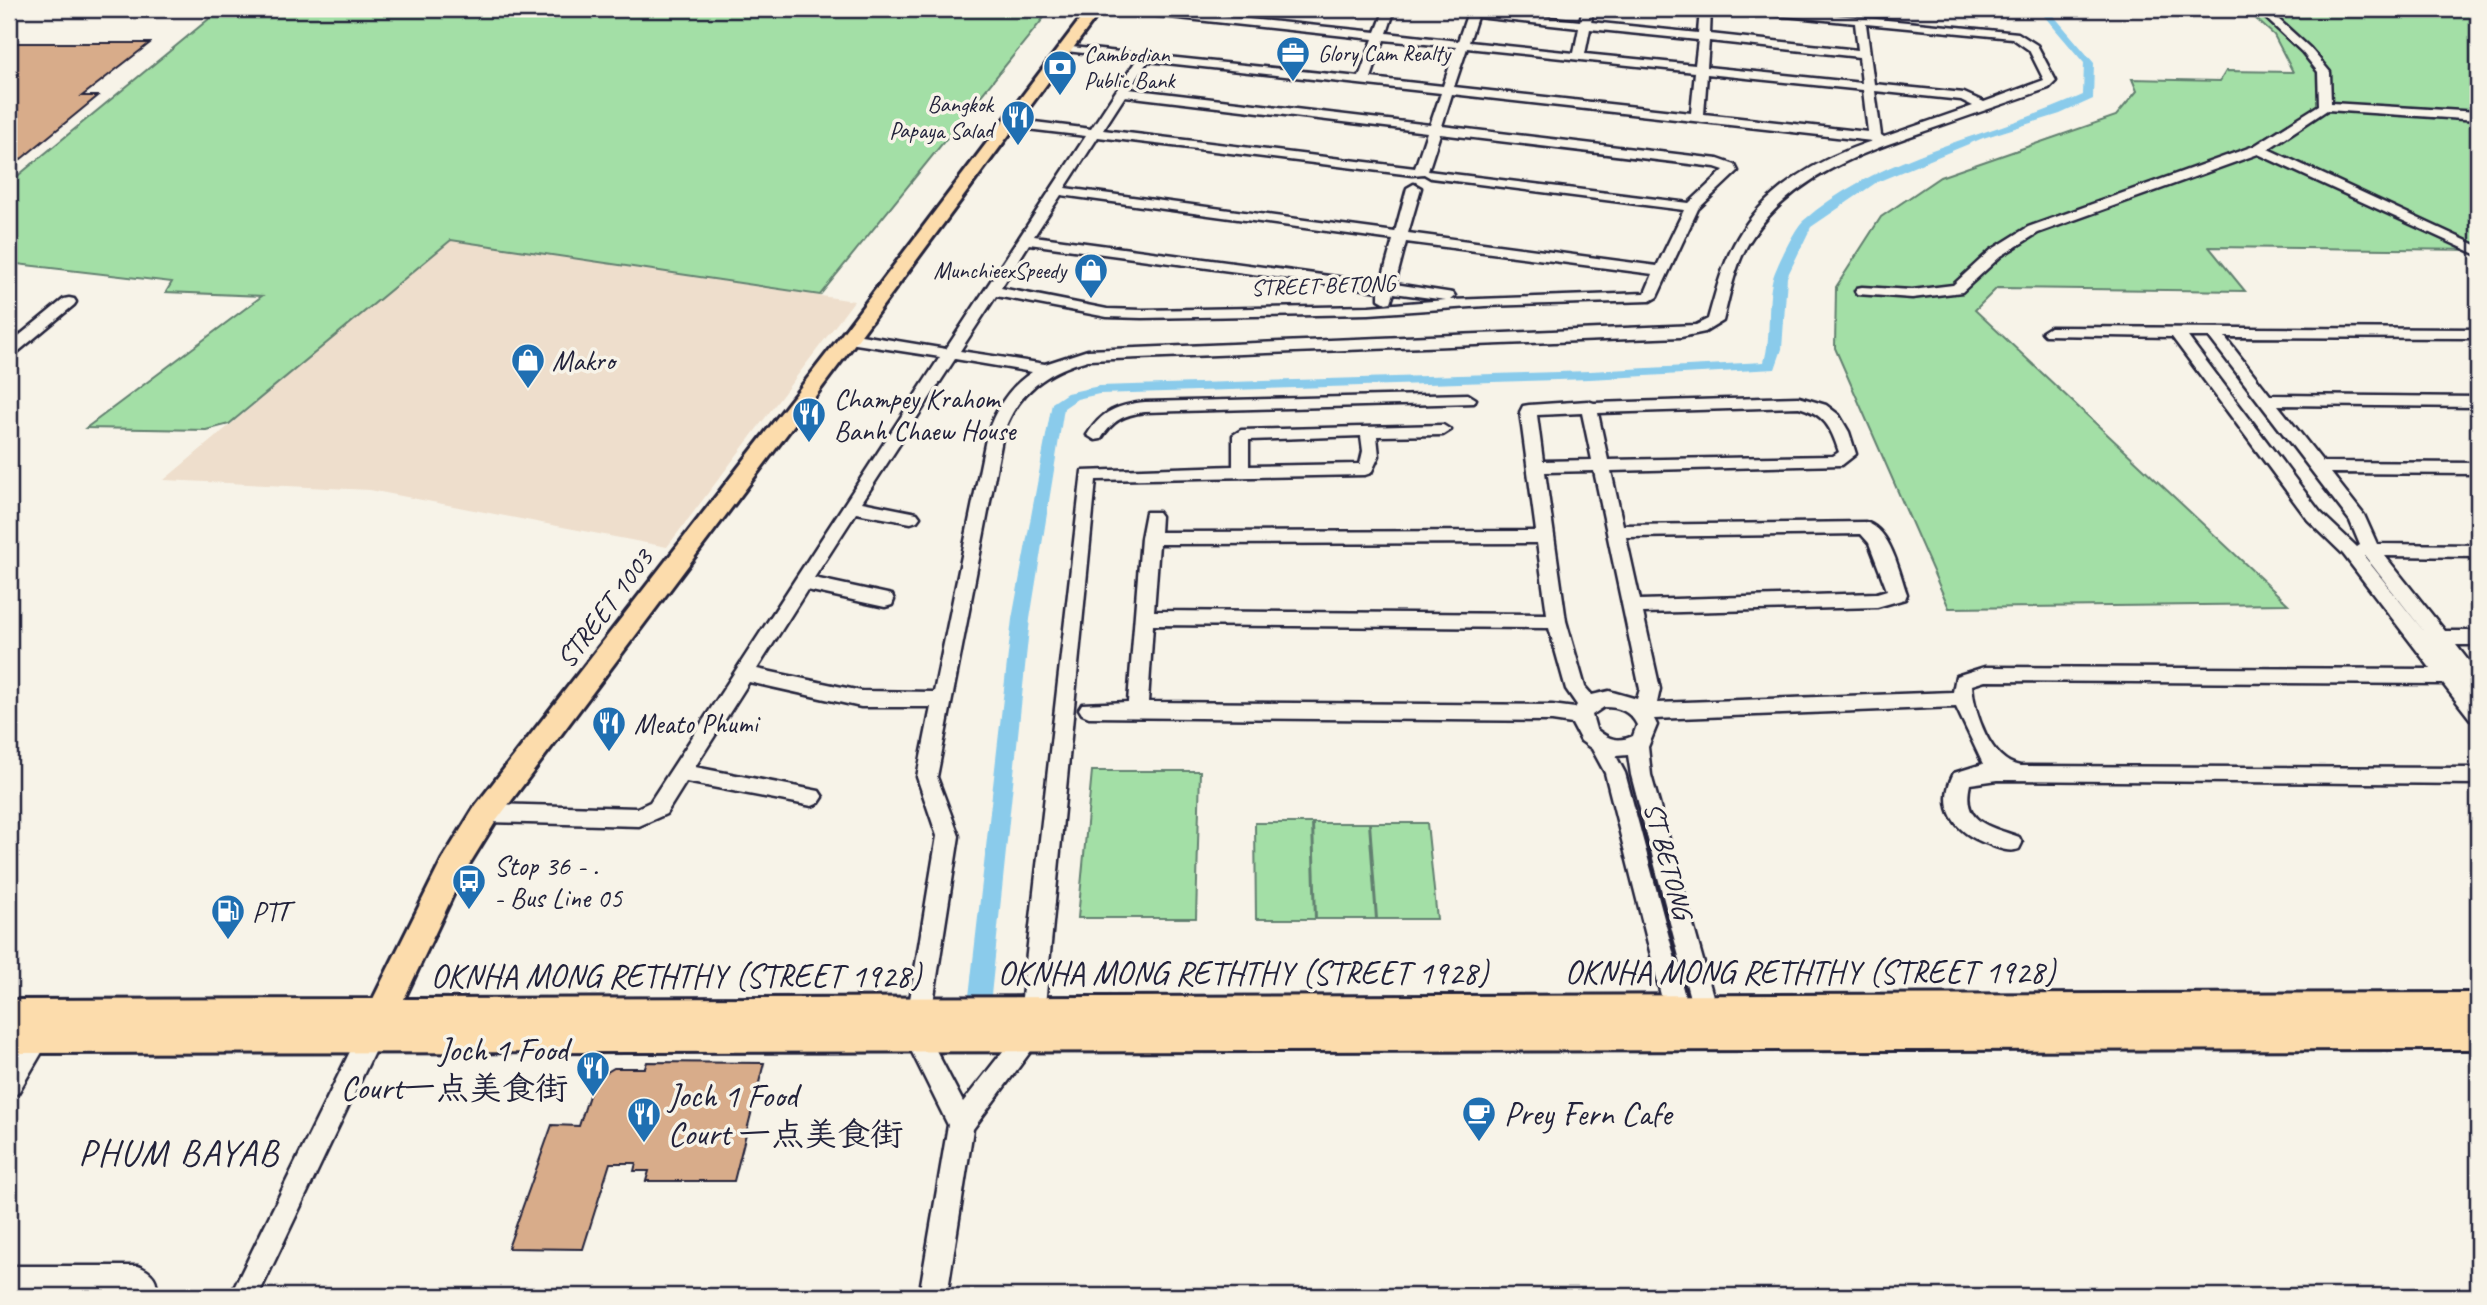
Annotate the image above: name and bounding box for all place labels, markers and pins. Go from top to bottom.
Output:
office icon: Glory Cam Realty [1274,34,1312,83]
place label: Glory Cam Realty [1318,39,1452,68]
place label: Cambodian Public Bank [1084,40,1176,95]
bank icon: Cambodian Public Bank [1041,48,1079,97]
place label: Bangkok Papaya Salad [889,90,997,145]
restaurant icon: Bangkok Papaya Salad [999,98,1037,147]
shop icon: MunchieexSpeedy [1072,251,1110,300]
place label: MunchieexSpeedy [933,256,1068,285]
shop icon: Makro [509,341,547,390]
place label: Makro [552,343,618,378]
place label: Champey Krahom Banh Chaew House [834,381,1017,448]
restaurant icon: Champey Krahom Banh Chaew House [790,395,828,444]
restaurant icon: Meato Phumi [590,704,628,753]
place label: Meato Phumi [634,706,761,741]
place label: Stop 36 - . - Bus Line 05 [494,848,623,915]
bus stop icon: Stop 36 - . - Bus Line 05 [450,862,488,911]
fuel station icon: PTT [209,892,247,941]
place label: PTT [252,894,296,929]
place label: Joch 1 Food Court一点美食街 [341,1029,573,1109]
restaurant icon: Joch 1 Food Court一点美食街 [574,1049,612,1098]
place label: Joch 1 Food Court 一点美食街 [666,1075,903,1155]
place label: Prey Fern Cafe [1504,1093,1674,1135]
cafe icon: Prey Fern Cafe [1460,1094,1498,1143]
restaurant icon: Joch 1 Food Court 一点美食街 [625,1095,663,1144]

